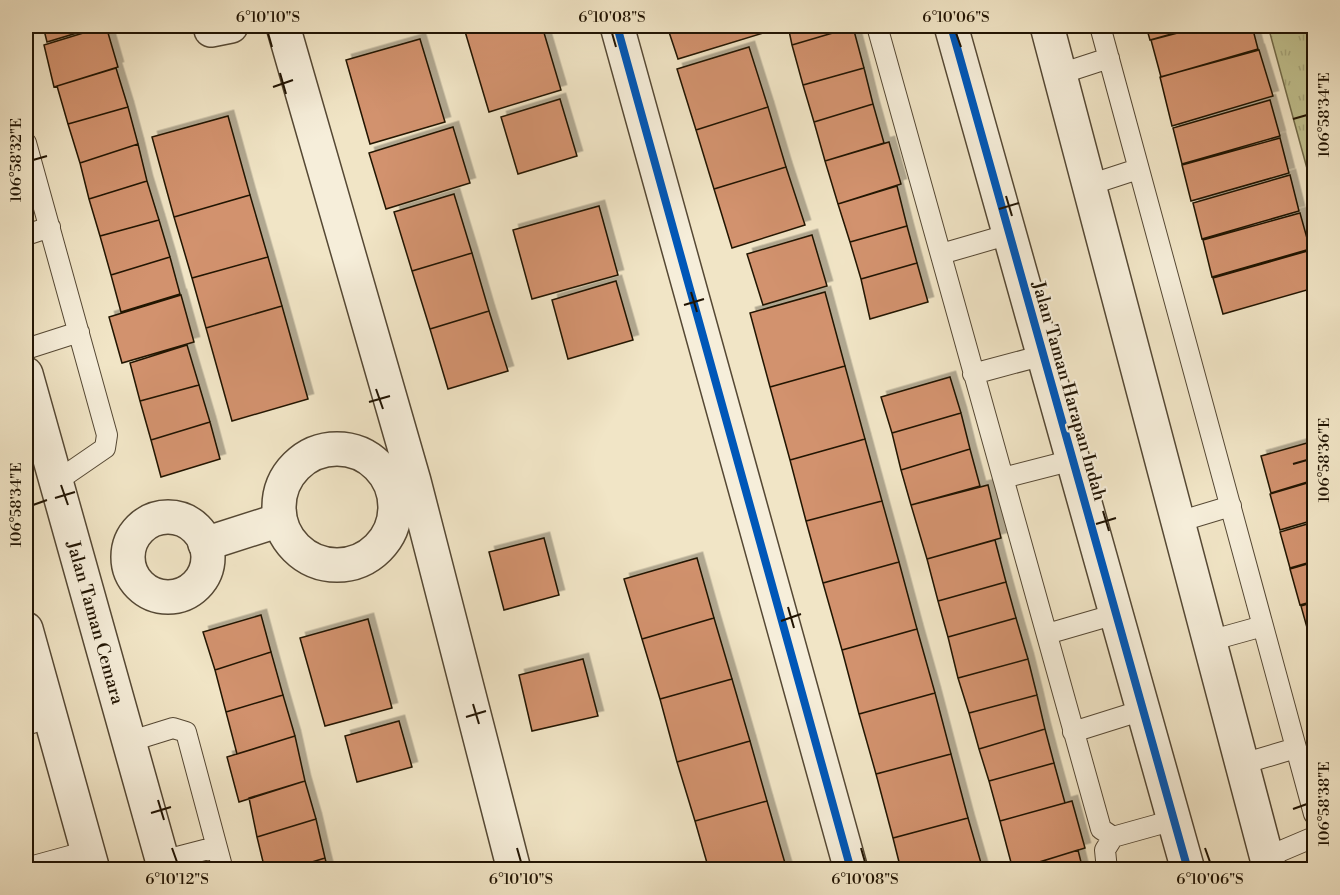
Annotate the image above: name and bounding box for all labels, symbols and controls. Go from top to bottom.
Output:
text: 6°10'10"S [236,8,300,27]
text: 6°10'08"S [578,8,646,27]
text: 6°10'06"S [922,8,990,27]
text: 106°58'34"E [1315,72,1334,158]
text: 106°58'32"E [7,118,26,202]
street label: Jalan Taman Harapan Indah [1026,278,1111,504]
text: 106°58'36"E [1315,418,1334,502]
text: 106°58'34"E [7,462,26,548]
street label: Jalan Taman Cemara [61,537,130,708]
text: 106°58'38"E [1315,761,1334,847]
text: 6°10'12"S [145,870,209,889]
text: 6°10'10"S [489,870,553,889]
text: 6°10'08"S [831,870,899,889]
text: 6°10'06"S [1176,870,1244,889]

